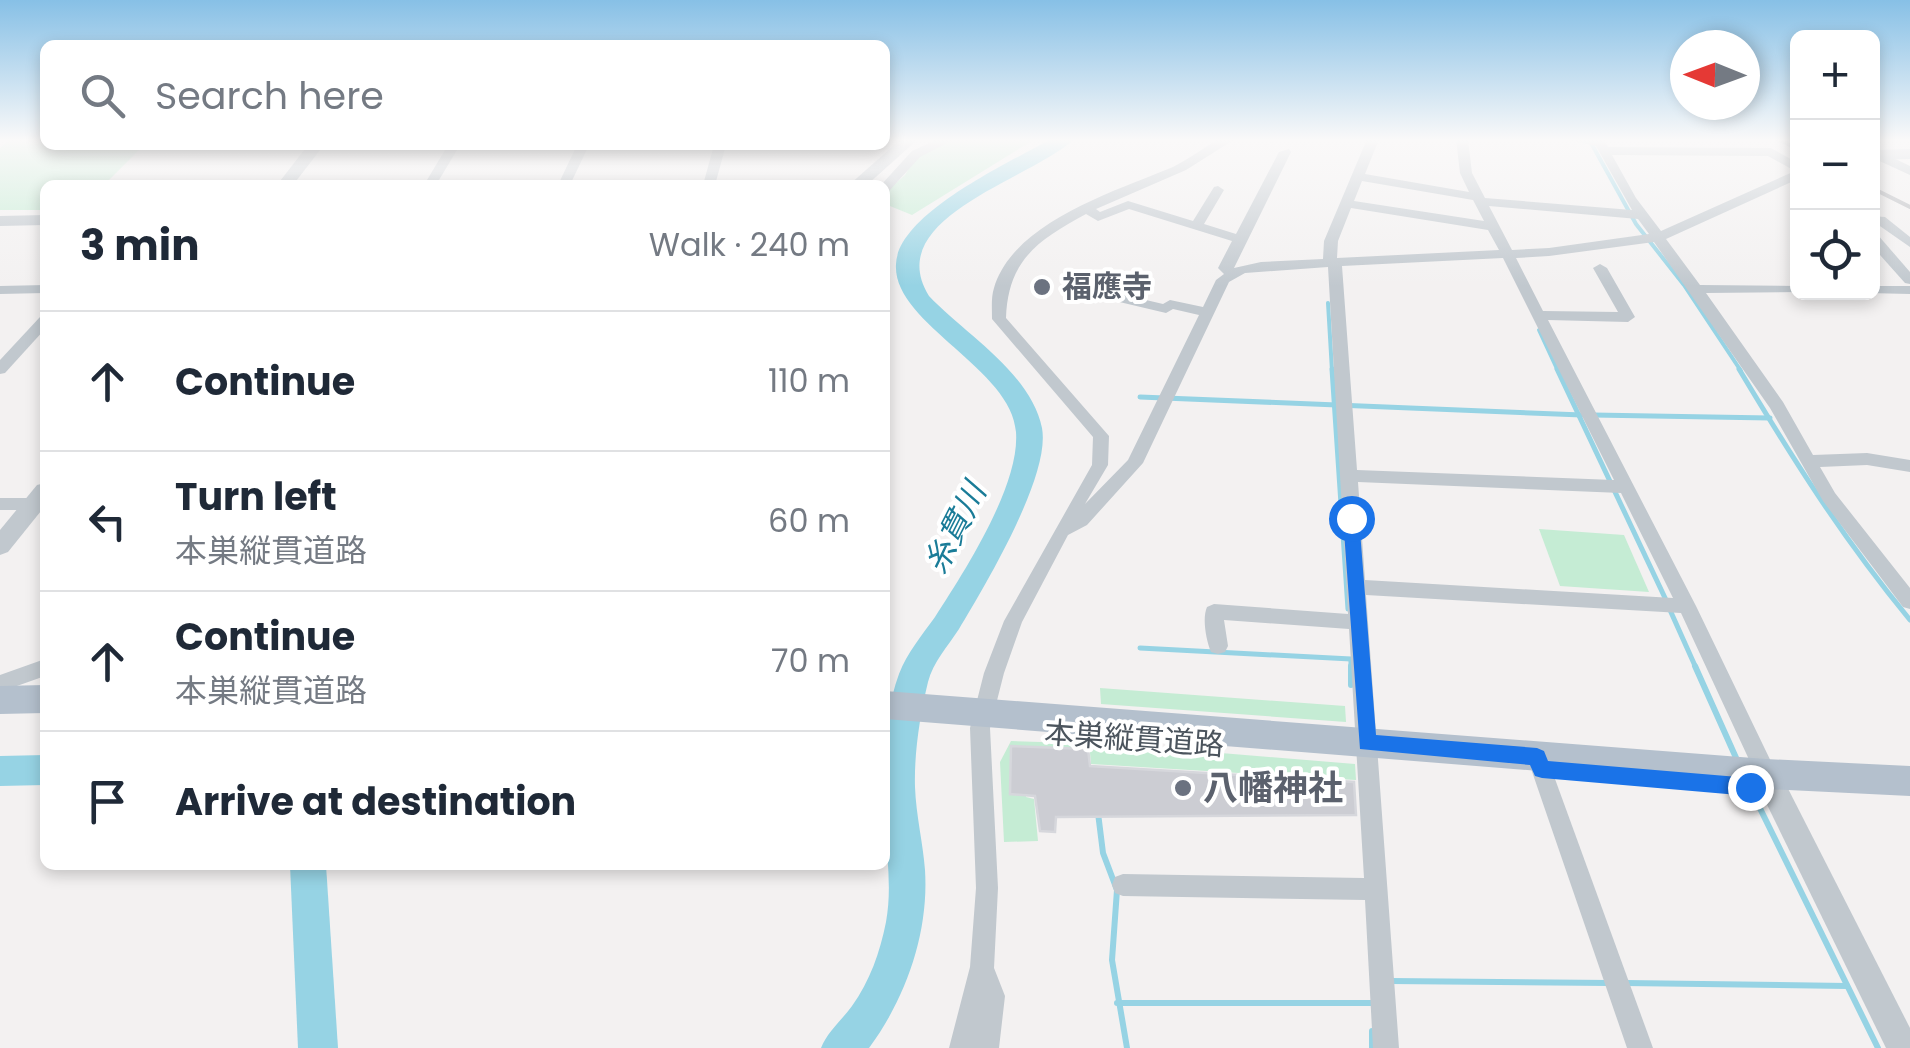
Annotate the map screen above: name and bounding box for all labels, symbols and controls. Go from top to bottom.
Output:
north arrow [1670,30,1760,120]
map controls [1790,30,1880,300]
button: + [1790,30,1880,120]
search box [40,40,890,150]
icon: search [75,68,130,123]
text: Search here [155,69,384,122]
button: − [1790,120,1880,210]
button: locate [1790,210,1880,300]
text: 3 min [80,216,200,275]
text: Walk · 240 m [649,222,850,267]
place label: 福應寺 [1062,265,1152,308]
marker: 福應寺 [1031,276,1053,298]
icon: ahead [80,354,135,409]
text: Continue [175,355,355,408]
text: 110 m [768,358,850,403]
text: Turn left [175,470,337,523]
water label: 糸貫川 [913,472,998,581]
icon: left [80,494,135,549]
route start [1329,496,1375,542]
text: 60 m [768,498,850,543]
text: 本巣縦貫道路 [175,528,367,573]
text: Continue [175,610,355,663]
icon: ahead [80,634,135,689]
text: 70 m [771,638,850,683]
text: 本巣縦貫道路 [175,668,367,713]
street label: 本巣縦貫道路 [1043,711,1225,766]
place label: 八幡神社 [1203,763,1343,812]
route end [1728,765,1774,811]
icon: arrive [80,774,135,829]
text: Arrive at destination [175,775,576,828]
marker: 八幡神社 [1172,777,1194,799]

